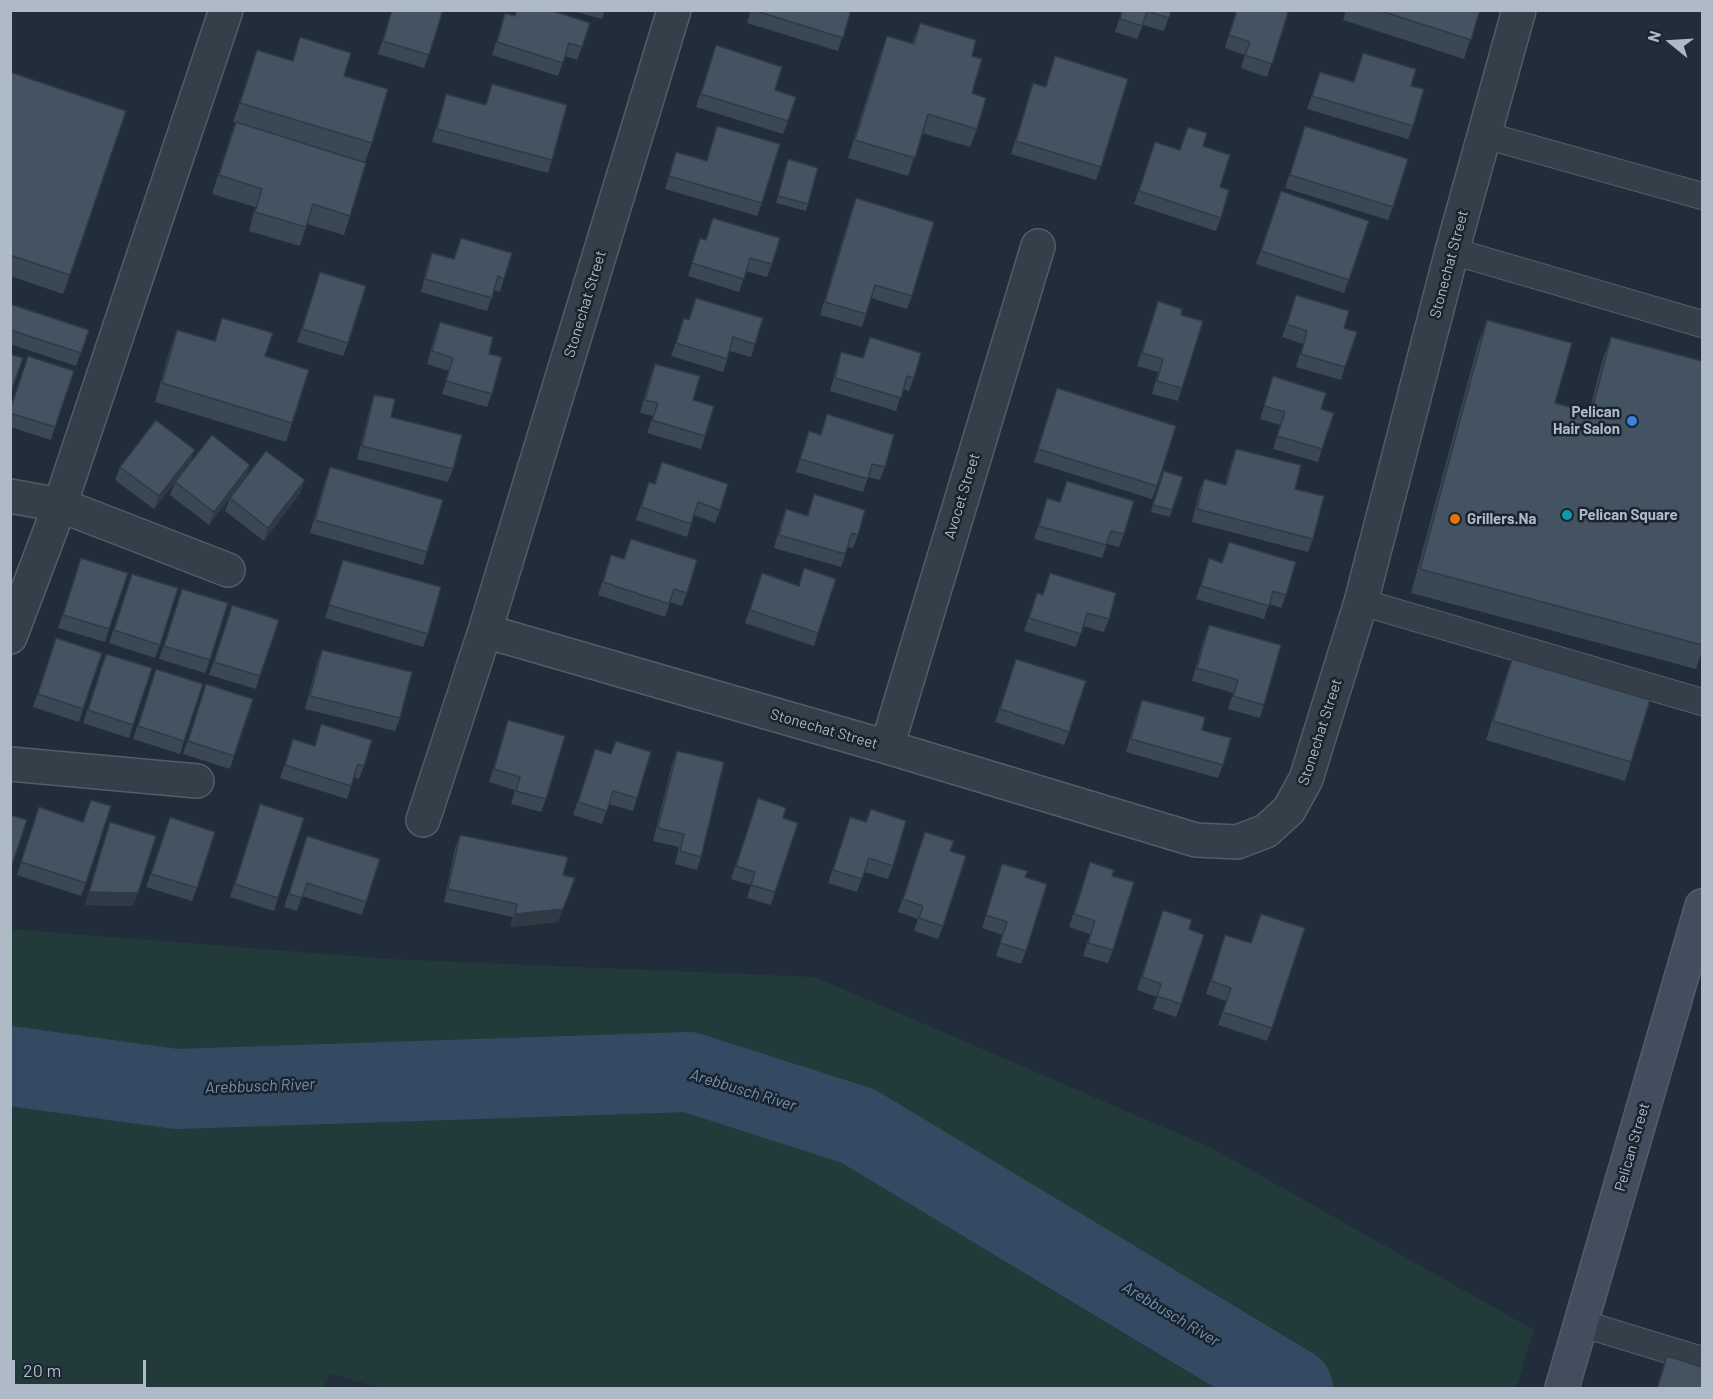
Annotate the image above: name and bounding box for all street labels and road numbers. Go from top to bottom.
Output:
street label: Stonechat Street [1426,208,1472,320]
street label: Stonechat Street [560,248,610,360]
street label: Avocet Street [940,451,984,541]
street label: Stonechat Street [1294,676,1346,788]
street label: Stonechat Street [768,705,880,753]
street label: Pelican Street [1611,1101,1653,1193]

